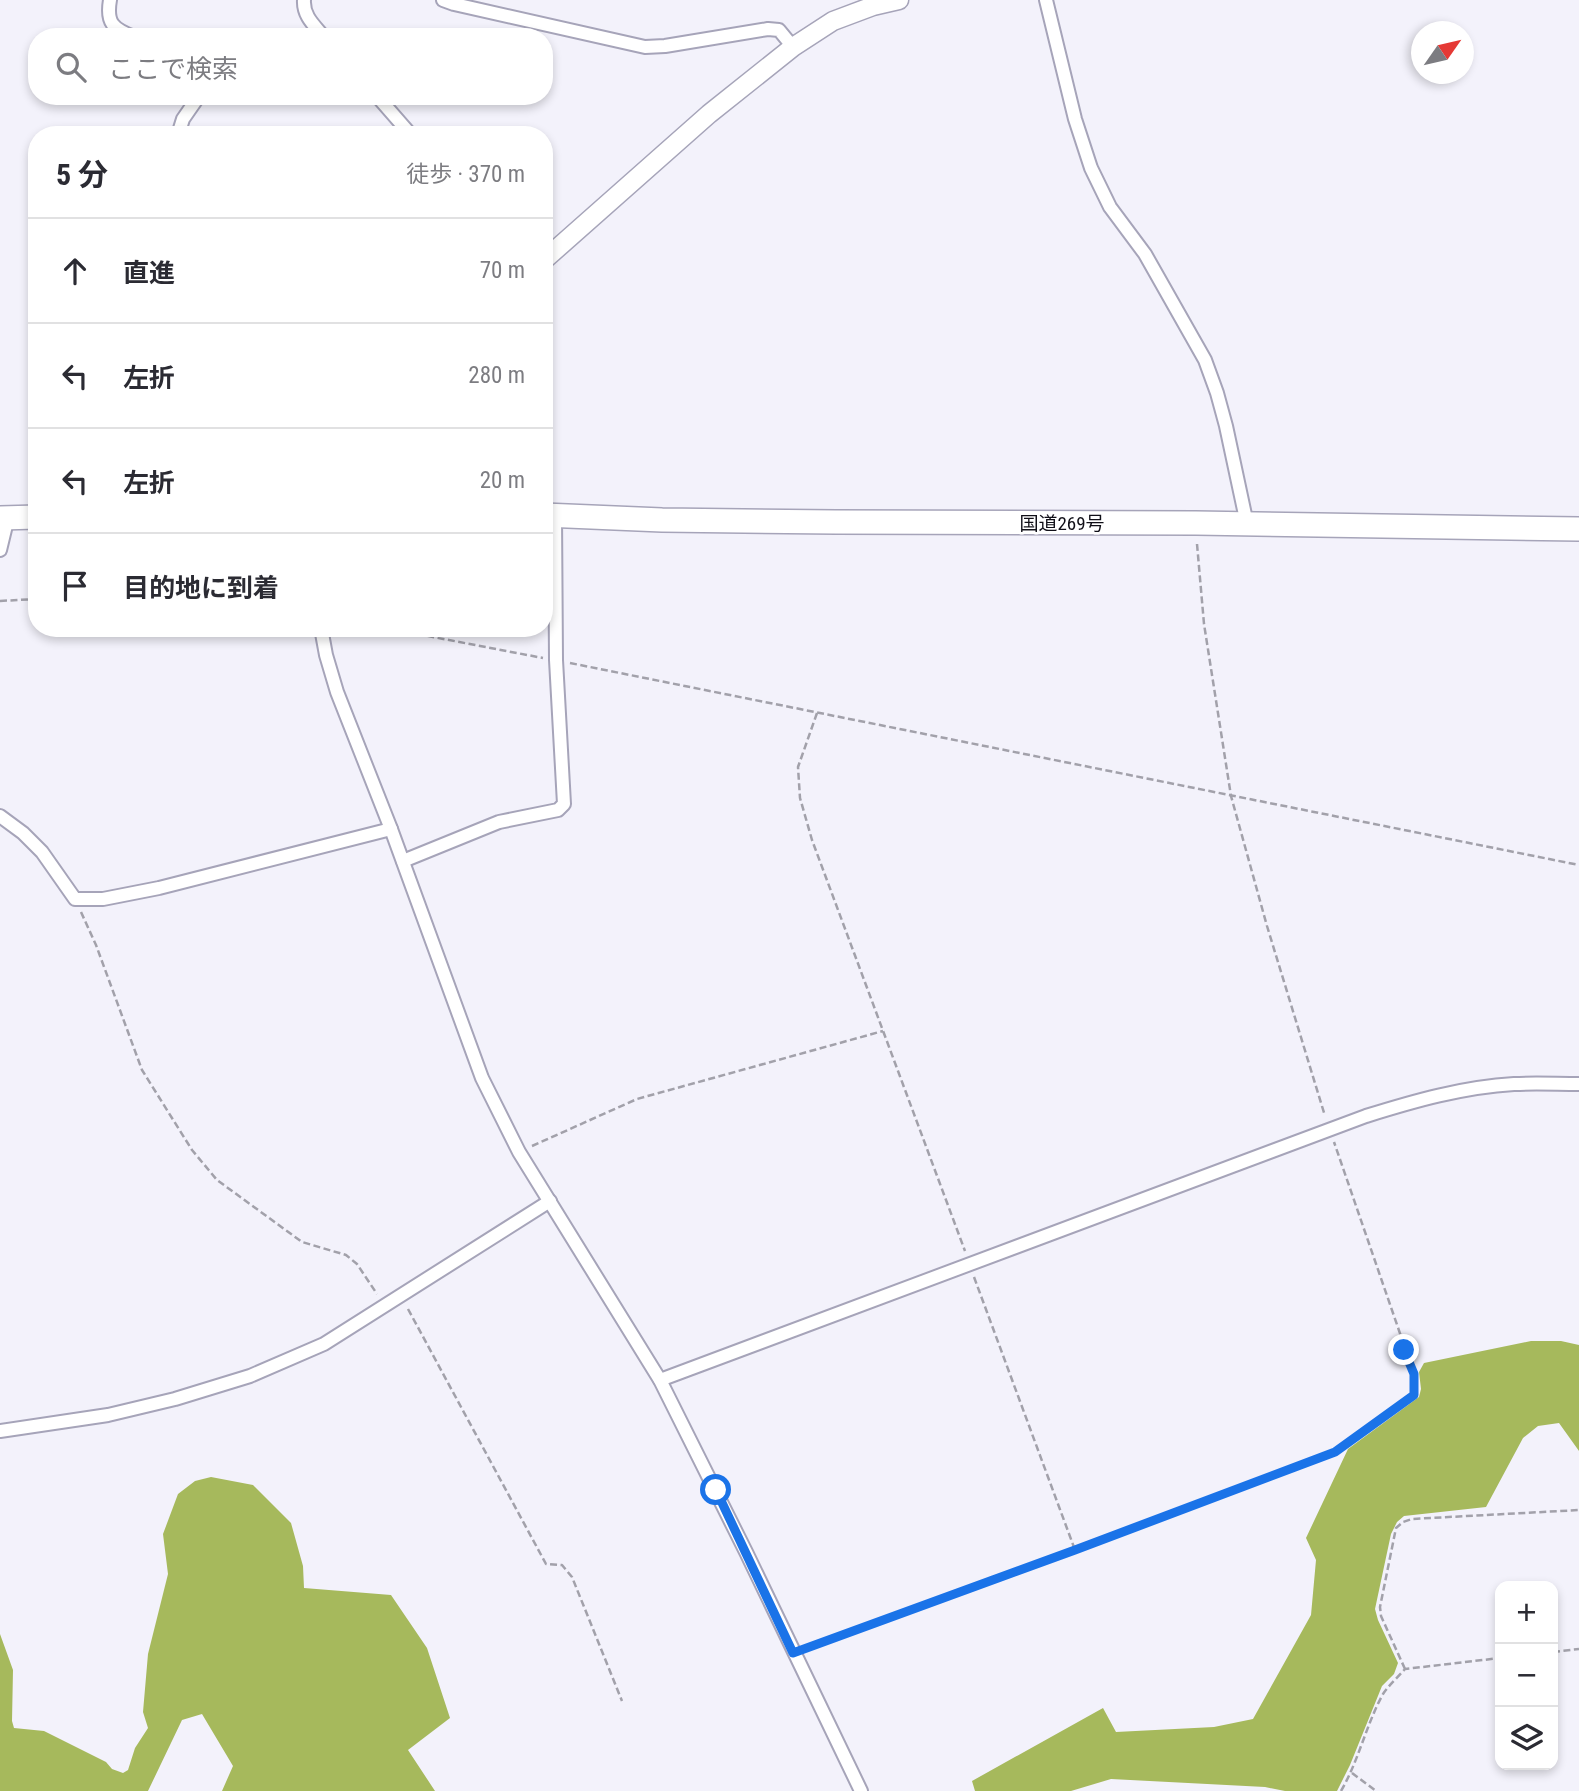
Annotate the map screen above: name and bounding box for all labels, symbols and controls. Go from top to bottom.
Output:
north arrow [1411,21,1474,84]
search box [28,28,553,105]
icon: search [52,48,90,86]
text: ここで検索 [108,54,238,84]
text: 5 分 [56,157,108,192]
text: 徒歩 · 370 m [406,161,525,188]
icon: ahead [56,252,94,290]
text: 70 m [480,257,525,284]
text: 直進 [123,258,175,288]
icon: left [56,357,94,395]
text: 280 m [468,362,525,389]
text: 左折 [123,363,175,393]
icon: left [56,462,94,500]
text: 20 m [480,467,525,494]
text: 左折 [123,468,175,498]
street label: 国道269号 [1019,512,1105,535]
icon: arrive [56,567,94,605]
text: 目的地に到着 [123,573,279,603]
route end [1388,1334,1419,1365]
route start [700,1474,731,1505]
map controls [1495,1581,1558,1770]
button: + [1495,1581,1558,1644]
button: − [1495,1644,1558,1707]
button: layers [1495,1707,1558,1770]

